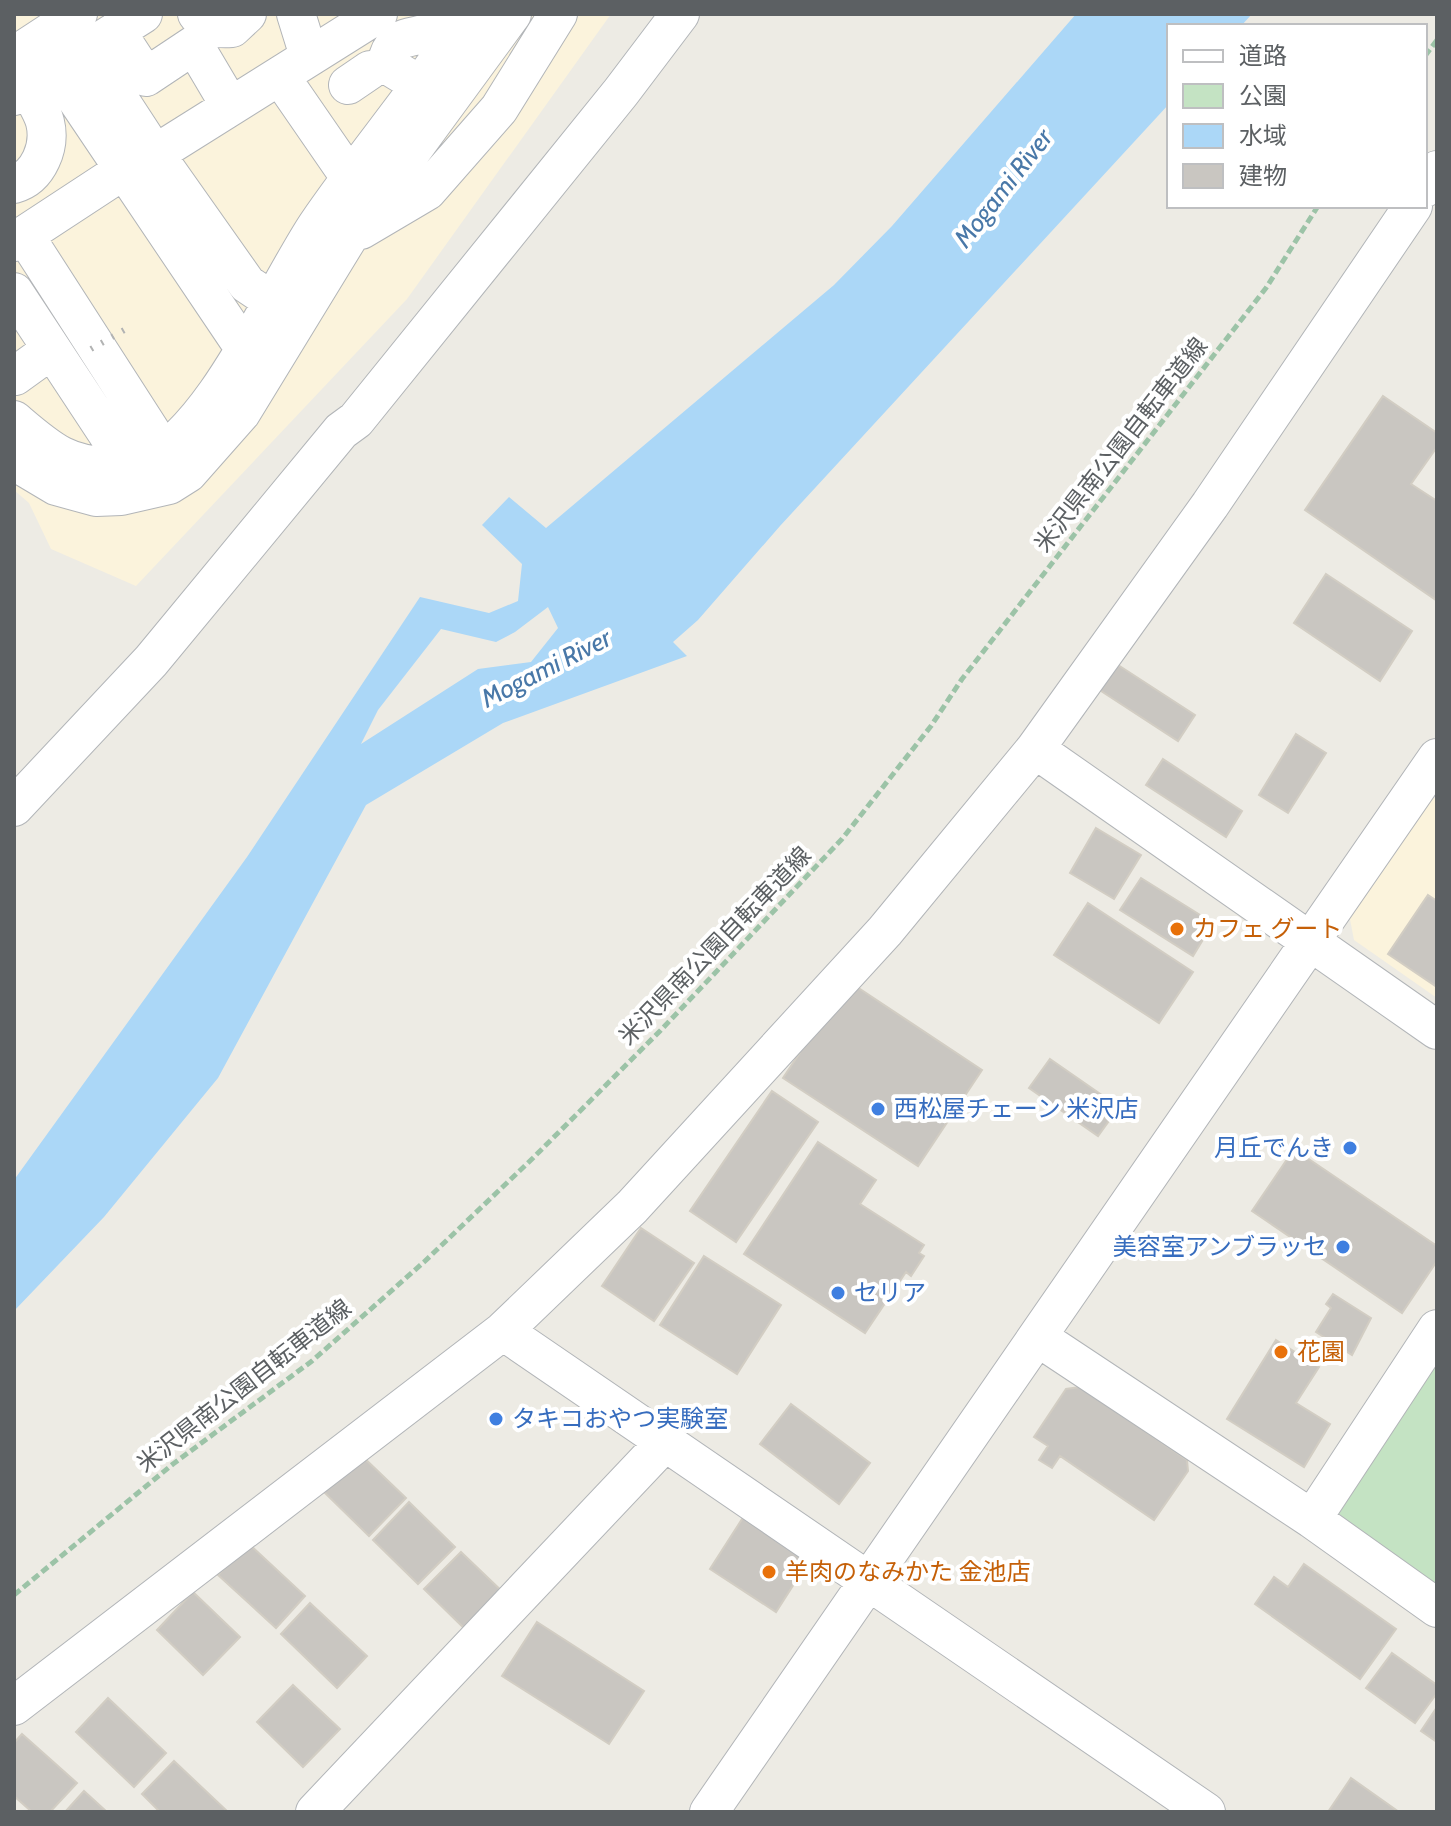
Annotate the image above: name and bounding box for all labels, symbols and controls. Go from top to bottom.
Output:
legend [1167,24,1427,208]
text: 道路 [1239,41,1287,70]
text: 公園 [1239,81,1287,110]
text: 水域 [1239,121,1287,150]
water label: Mogami River [946,122,1060,254]
text: 建物 [1239,161,1287,190]
street label: 米沢県南公園自転車道線 [1028,332,1213,558]
water label: Mogami River [475,621,617,715]
street label: 米沢県南公園自転車道線 [613,841,817,1051]
place label: カフェ グート [1193,914,1342,943]
marker: カフェ グート [1168,920,1186,938]
place label: 西松屋チェーン 米沢店 [894,1094,1138,1123]
marker: 西松屋チェーン 米沢店 [869,1100,887,1118]
place label: 月丘でんき [1214,1133,1334,1162]
marker: 月丘でんき [1341,1139,1359,1157]
place label: 美容室アンブラッセ [1113,1232,1327,1261]
marker: 美容室アンブラッセ [1334,1238,1352,1256]
place label: セリア [854,1278,926,1307]
marker: セリア [829,1284,847,1302]
street label: 米沢県南公園自転車道線 [131,1293,357,1478]
place label: 花園 [1297,1337,1345,1366]
marker: 花園 [1272,1343,1290,1361]
place label: タキコおやつ実験室 [512,1404,728,1433]
marker: タキコおやつ実験室 [487,1410,505,1428]
place label: 羊肉のなみかた 金池店 [785,1557,1030,1586]
marker: 羊肉のなみかた 金池店 [760,1563,778,1581]

